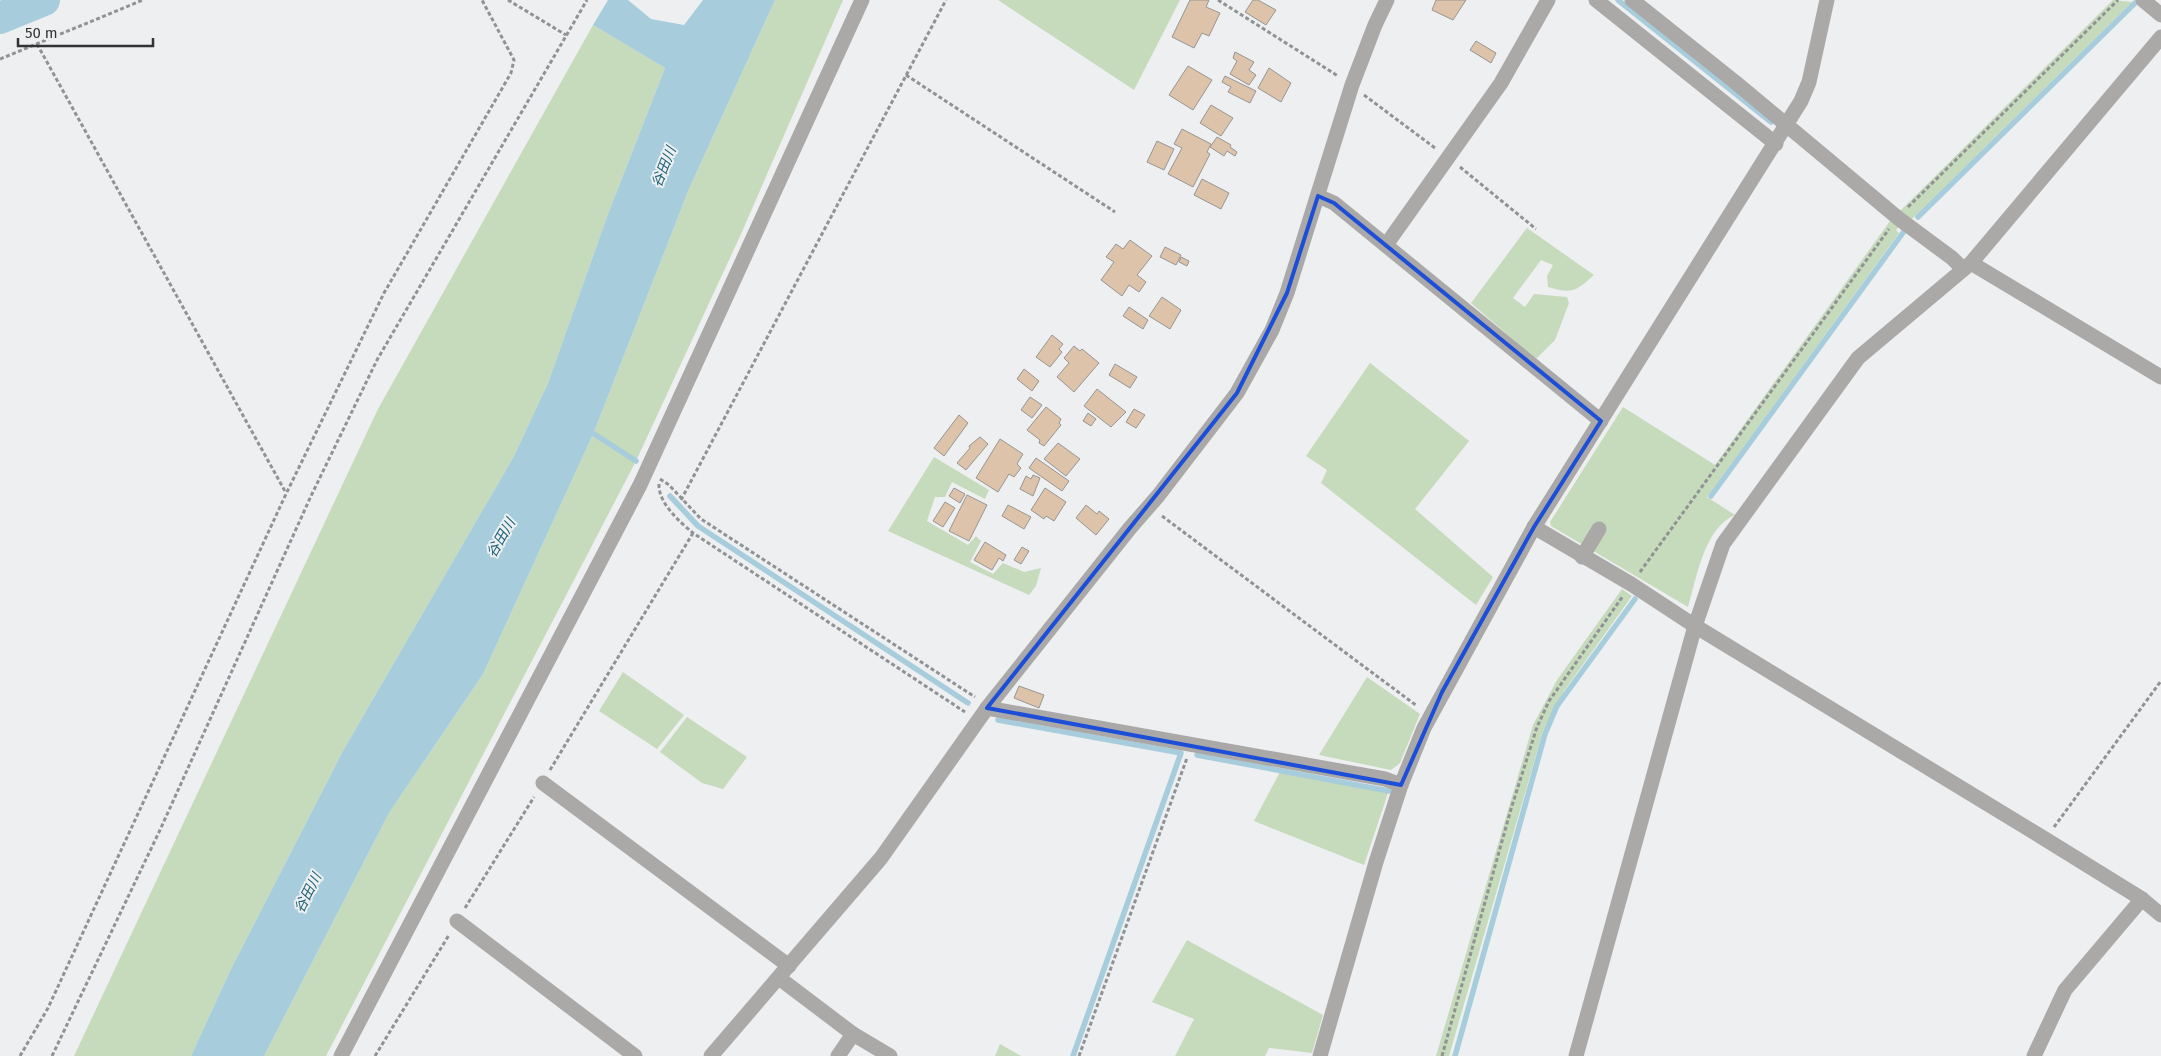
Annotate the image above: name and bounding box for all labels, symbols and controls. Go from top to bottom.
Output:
scale bar [18,15,152,47]
text: 50 m [25,24,58,42]
water label: 谷田川 [648,142,680,190]
water label: 谷田川 [483,514,520,560]
water label: 谷田川 [291,869,326,916]

